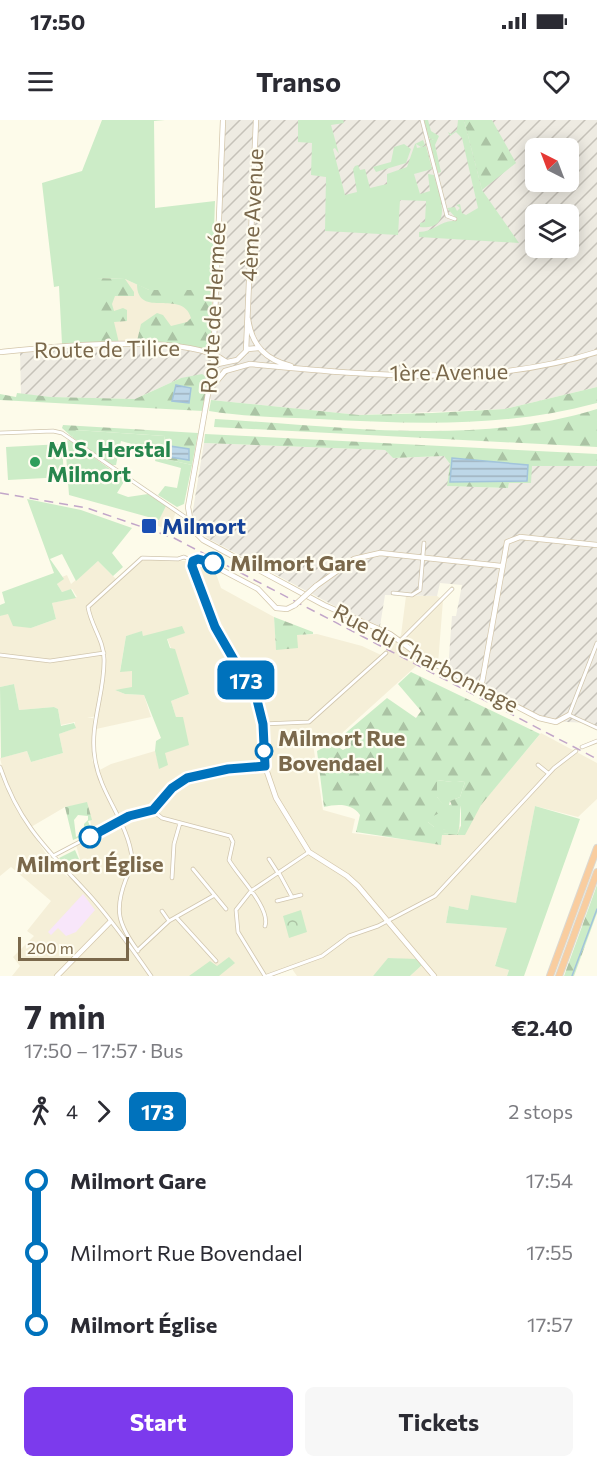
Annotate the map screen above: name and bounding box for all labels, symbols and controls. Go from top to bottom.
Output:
text: 17:50 [30,8,85,35]
icon: menu [24,65,57,98]
text: Transo [256,65,341,98]
icon: heart [540,65,573,98]
north arrow [525,138,579,192]
map controls [525,138,579,258]
street label: 4ème Avenue [235,148,268,282]
button: layers [525,204,579,258]
street label: Route de Hermée [195,221,230,395]
street label: Route de Tilice [34,334,180,363]
street label: 1ère Avenue [389,357,509,386]
place label: M.S. Herstal Milmort [47,435,171,487]
marker: M.S. Herstal Milmort [28,455,42,469]
place label: Milmort [162,512,246,539]
marker: Milmort [140,517,158,535]
place label: Milmort Gare [230,549,366,576]
marker: Milmort Gare [202,552,224,574]
street label: Rue du Charbonnage [329,597,524,718]
line badge: 173 [212,660,280,700]
text: 173 [229,668,263,693]
place label: Milmort Rue Bovendael [278,724,405,776]
marker: Milmort Rue Bovendael [255,742,273,760]
marker: Milmort Église [79,826,101,848]
place label: Milmort Église [16,850,164,877]
scale bar [18,934,129,962]
text: 200 m [27,938,74,957]
text: 7 min [24,995,106,1036]
text: €2.40 [511,1014,573,1041]
text: 17:50 – 17:57 · Bus [24,1038,183,1062]
icon: walk [24,1095,57,1128]
icon: forward [87,1095,120,1128]
text: 4 [66,1099,78,1123]
text: 173 [141,1099,174,1124]
text: 2 stops [508,1099,573,1123]
text: Milmort Gare [70,1167,206,1194]
text: 17:54 [526,1168,573,1192]
text: Milmort Rue Bovendael [70,1239,303,1266]
text: 17:55 [526,1240,573,1264]
text: Milmort Église [70,1311,217,1338]
text: 17:57 [527,1312,573,1336]
button: Start [24,1387,293,1456]
button: Tickets [305,1387,573,1456]

